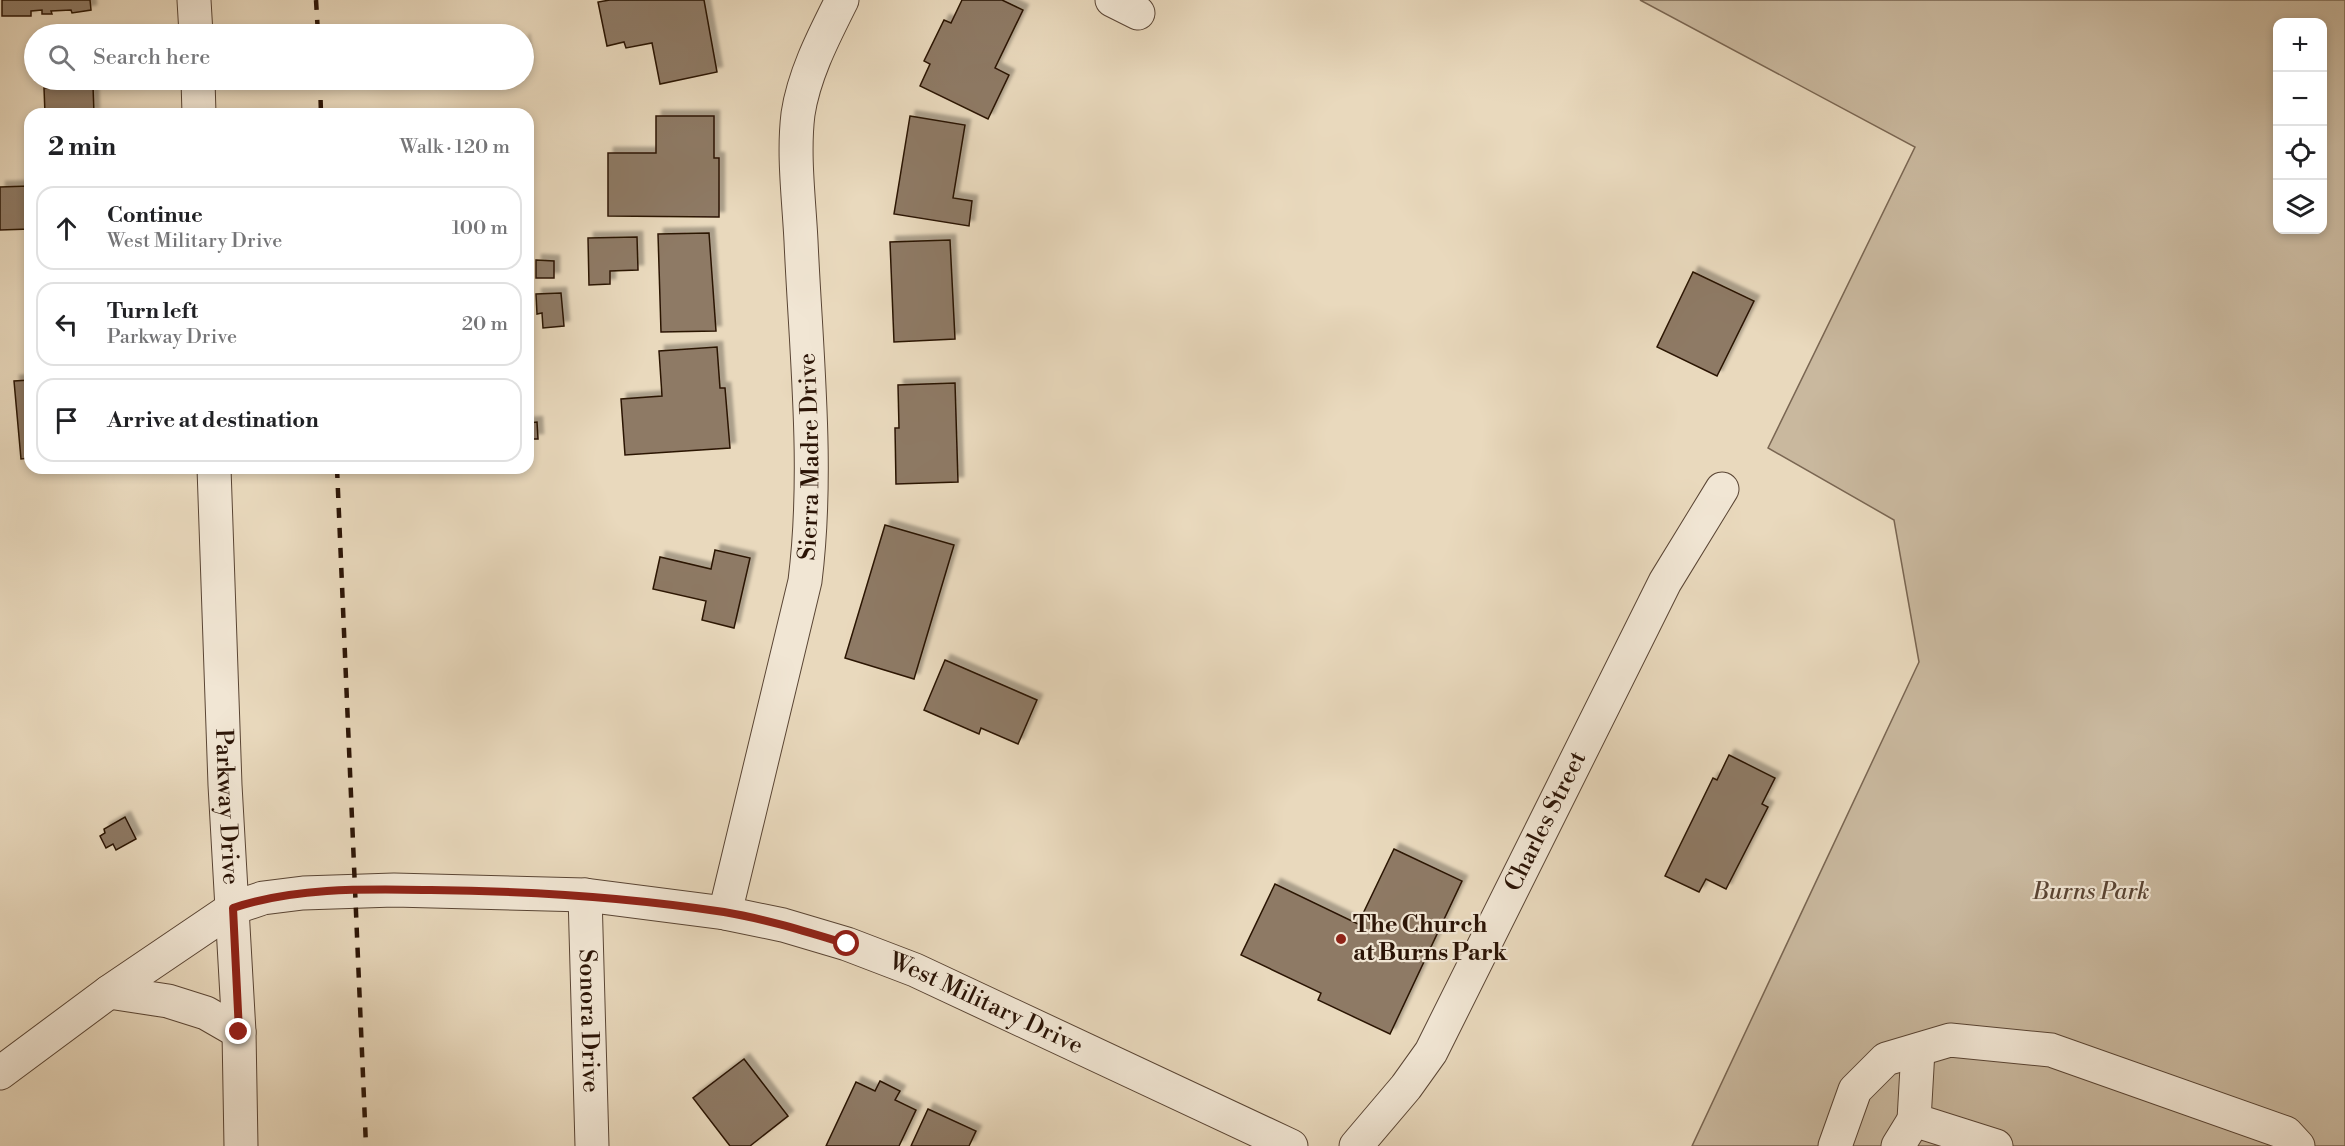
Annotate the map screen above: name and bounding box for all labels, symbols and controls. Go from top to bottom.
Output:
map controls [2273,18,2327,234]
button: + [2273,18,2327,72]
search box [24,24,534,90]
icon: search [45,41,78,74]
text: Search here [93,44,210,71]
button: − [2273,72,2327,126]
button: locate [2273,126,2327,180]
text: 2 min [48,131,116,163]
text: Walk · 120 m [400,135,510,160]
button: layers [2273,180,2327,234]
text: Continue [107,202,203,229]
icon: ahead [50,212,83,245]
text: 100 m [452,216,508,241]
text: West Military Drive [107,229,282,254]
text: Turn left [107,298,198,325]
icon: left [50,308,83,341]
text: 20 m [462,312,508,337]
text: Parkway Drive [107,325,237,350]
street label: Sierra Madre Drive [792,352,826,562]
icon: arrive [50,404,83,437]
text: Arrive at destination [107,407,319,434]
street label: Parkway Drive [208,728,246,886]
street label: Charles Street [1498,746,1594,896]
park label: Burns Park [2031,877,2150,907]
place label: The Church at Burns Park [1353,910,1508,968]
route start [833,930,859,956]
marker: The Church at Burns Park [1334,932,1348,946]
street label: West Military Drive [884,946,1088,1061]
street label: Sonora Drive [572,949,606,1093]
route end [225,1018,251,1044]

